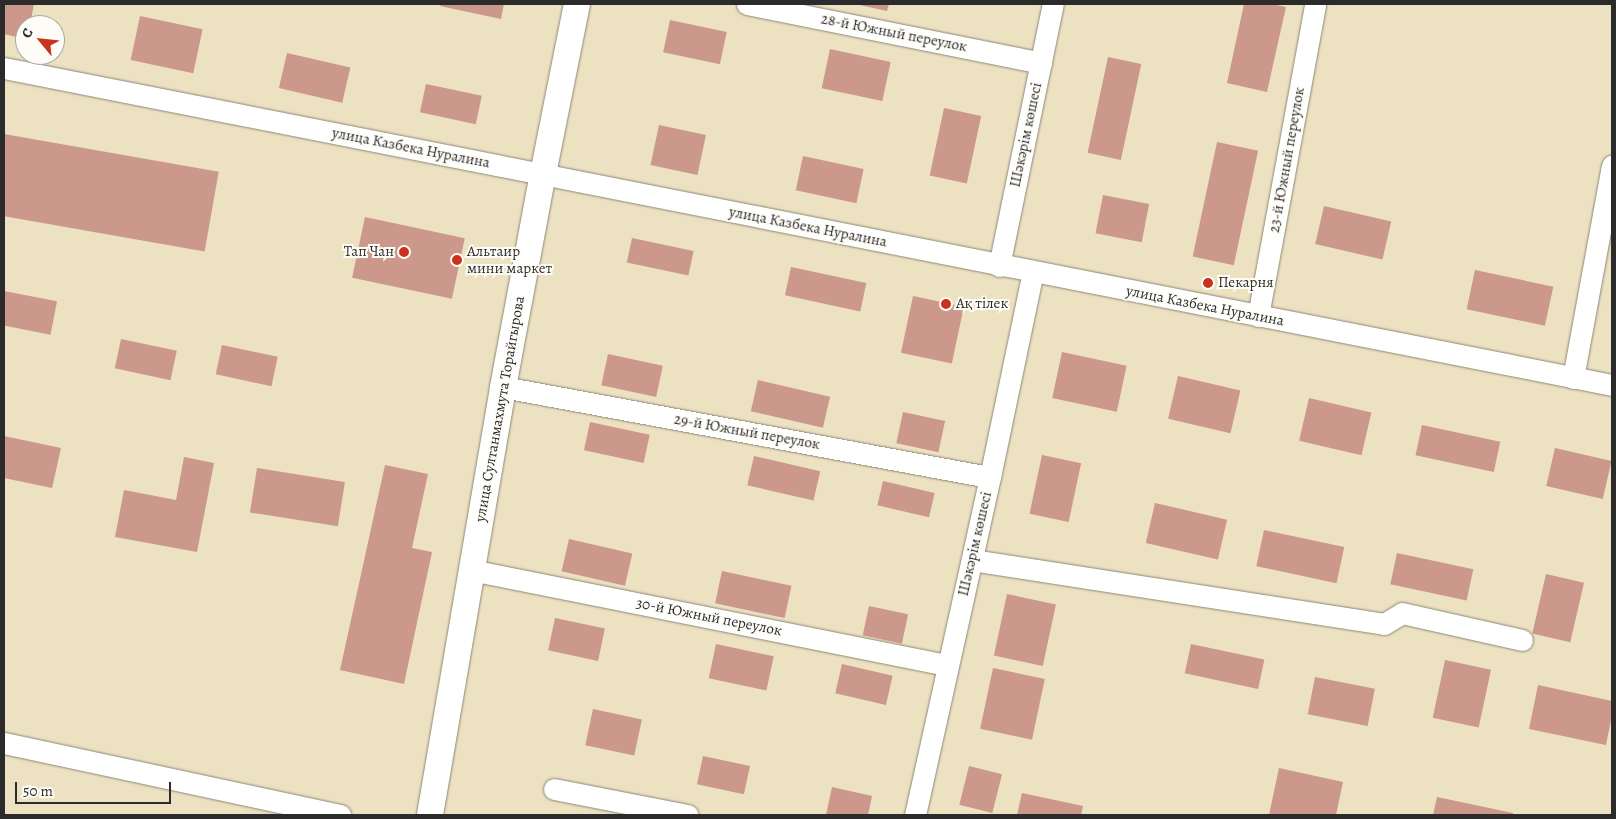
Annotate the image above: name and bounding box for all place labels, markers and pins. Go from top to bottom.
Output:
place label: Альтаир мини маркет [467,242,552,277]
place label: Тап Чан [344,243,394,261]
marker: Тап Чан [398,246,410,258]
marker: Альтаир мини маркет [451,254,463,266]
place label: Пекарня [1218,274,1273,292]
marker: Пекарня [1202,277,1214,289]
place label: Ақ тілек [956,295,1008,313]
marker: Ақ тілек [940,298,952,310]

